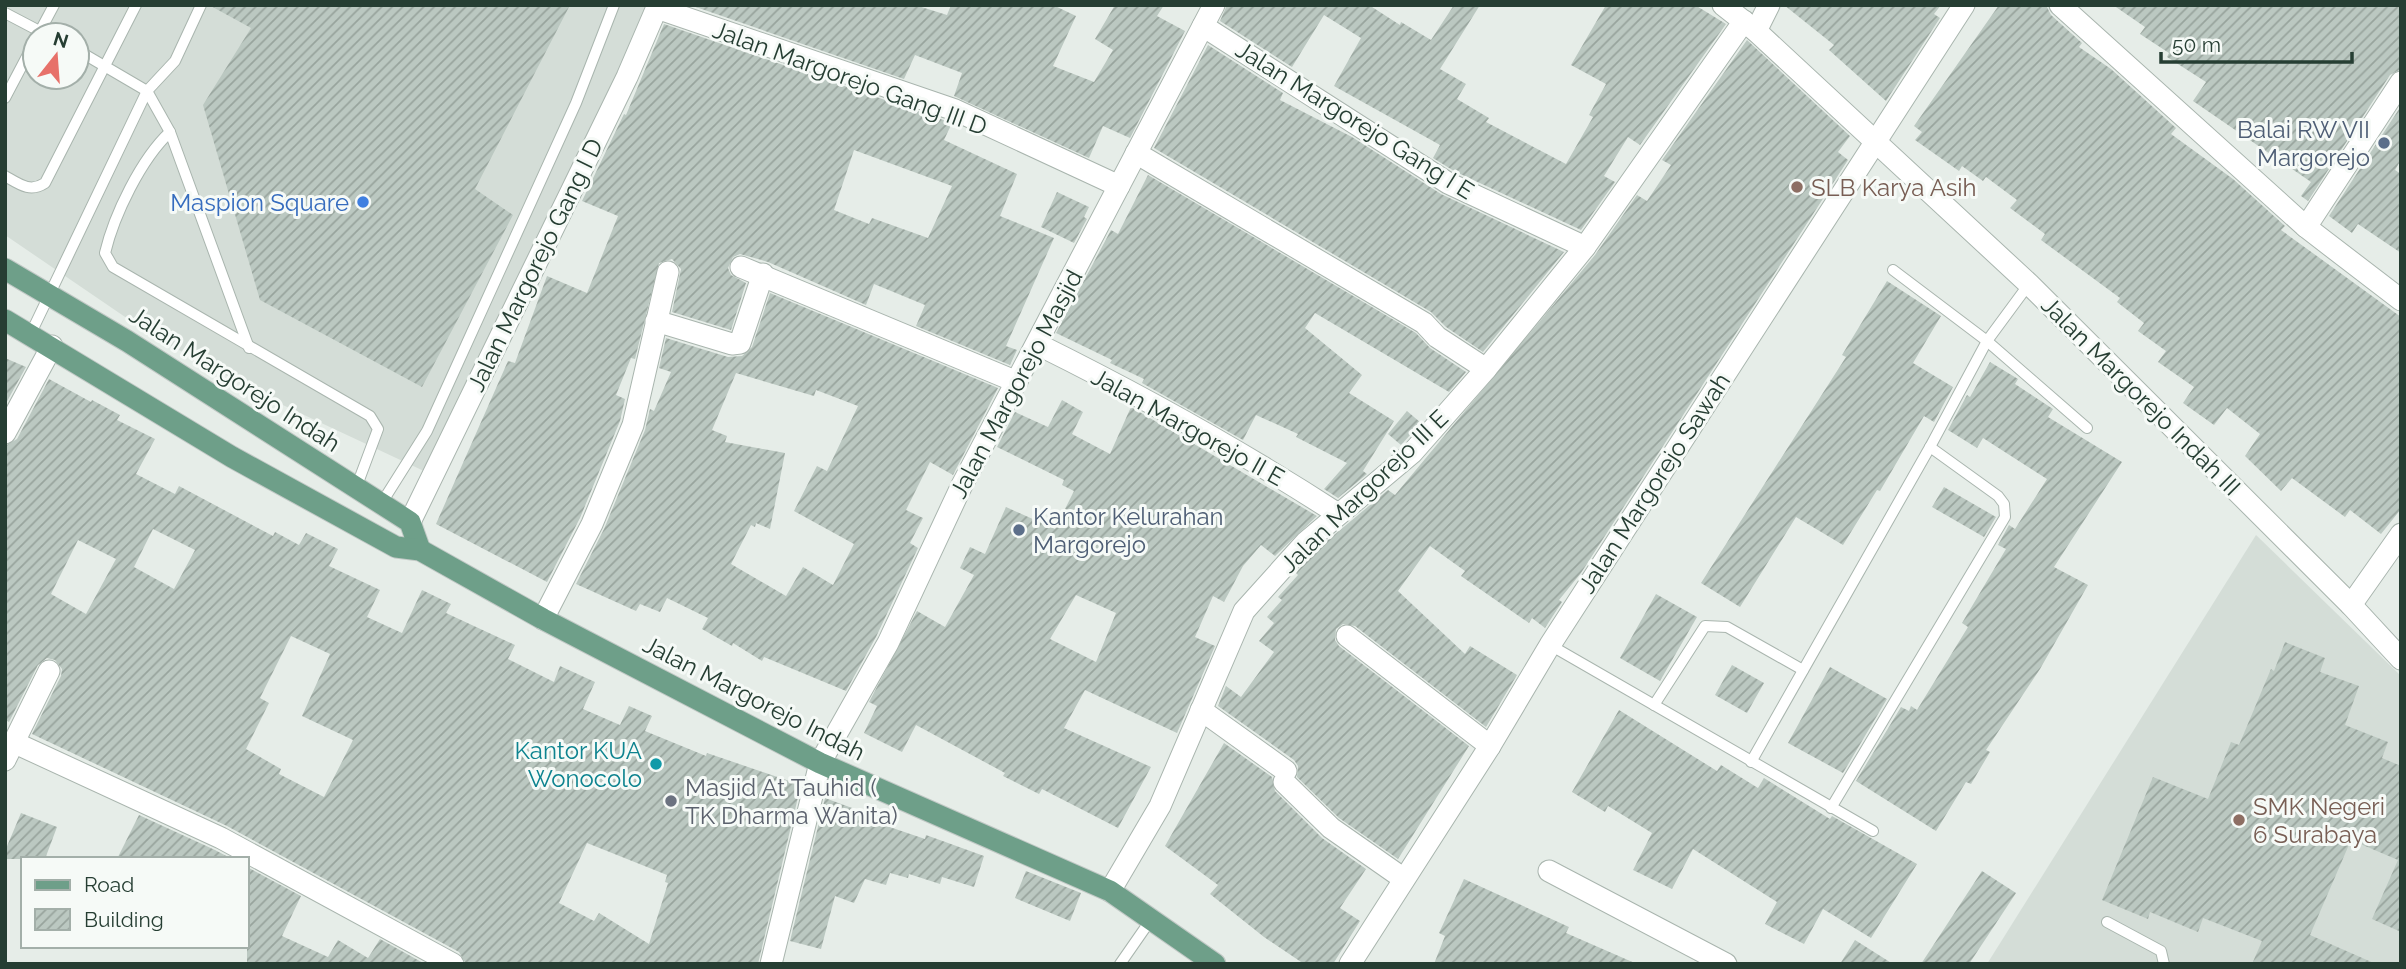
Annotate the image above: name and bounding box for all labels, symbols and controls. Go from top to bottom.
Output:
street label: Jalan Margorejo Gang III D [709,15,991,141]
north arrow [21,21,91,91]
scale bar [2161,21,2352,65]
text: N [51,27,71,52]
text: 50 m [2172,32,2221,57]
street label: Jalan Margorejo Gang I E [1231,35,1479,205]
place label: Balai RW VII Margorejo [2237,115,2370,172]
street label: Jalan Margorejo Gang I D [461,134,609,396]
marker: Balai RW VII Margorejo [2376,135,2392,151]
place label: SLB Karya Asih [1811,173,1977,202]
marker: SLB Karya Asih [1789,179,1805,195]
place label: Maspion Square [170,188,349,217]
marker: Maspion Square [355,194,371,210]
street label: Jalan Margorejo Masjid [943,265,1089,503]
street label: Jalan Margorejo Indah III [2036,291,2246,501]
street label: Jalan Margorejo Indah [124,300,346,458]
street label: Jalan Margorejo II E [1087,362,1289,492]
street label: Jalan Margorejo Sawah [1572,367,1736,599]
street label: Jalan Margorejo III E [1274,404,1454,578]
place label: Kantor Kelurahan Margorejo [1033,502,1224,559]
marker: Kantor Kelurahan Margorejo [1011,522,1027,538]
street label: Jalan Margorejo Indah [638,629,870,767]
place label: Kantor KUA Wonocolo [514,736,642,793]
marker: Kantor KUA Wonocolo [648,756,664,772]
place label: Masjid At Tauhid ( TK Dharma Wanita) [685,773,898,830]
place label: SMK Negeri 6 Surabaya [2253,792,2385,849]
marker: Masjid At Tauhid ( TK Dharma Wanita) [663,793,679,809]
marker: SMK Negeri 6 Surabaya [2231,812,2247,828]
legend [21,857,248,948]
text: Road [84,872,134,897]
text: Building [84,907,164,932]

